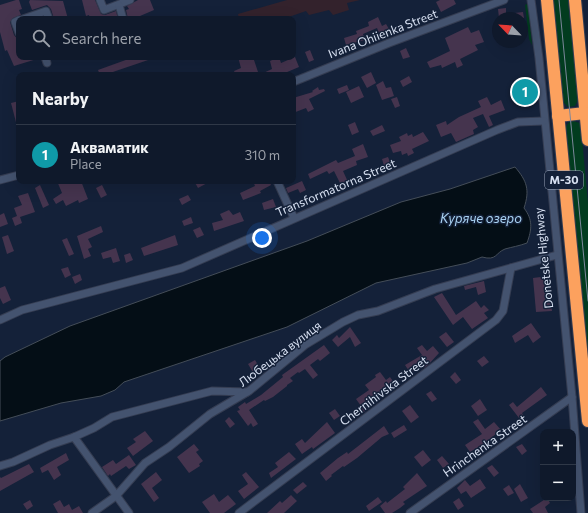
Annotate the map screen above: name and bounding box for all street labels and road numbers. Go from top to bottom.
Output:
street label: Ivana Ohiienka Street [326,6,439,60]
street label: Transformatorna Street [273,155,398,219]
road number: М-30 [545,171,583,189]
street label: Donetske Highway [531,207,555,309]
street label: Любецька вулиця [235,318,323,389]
street label: Chernihivska Street [337,352,430,428]
street label: Hrinchenka Street [440,411,529,479]

